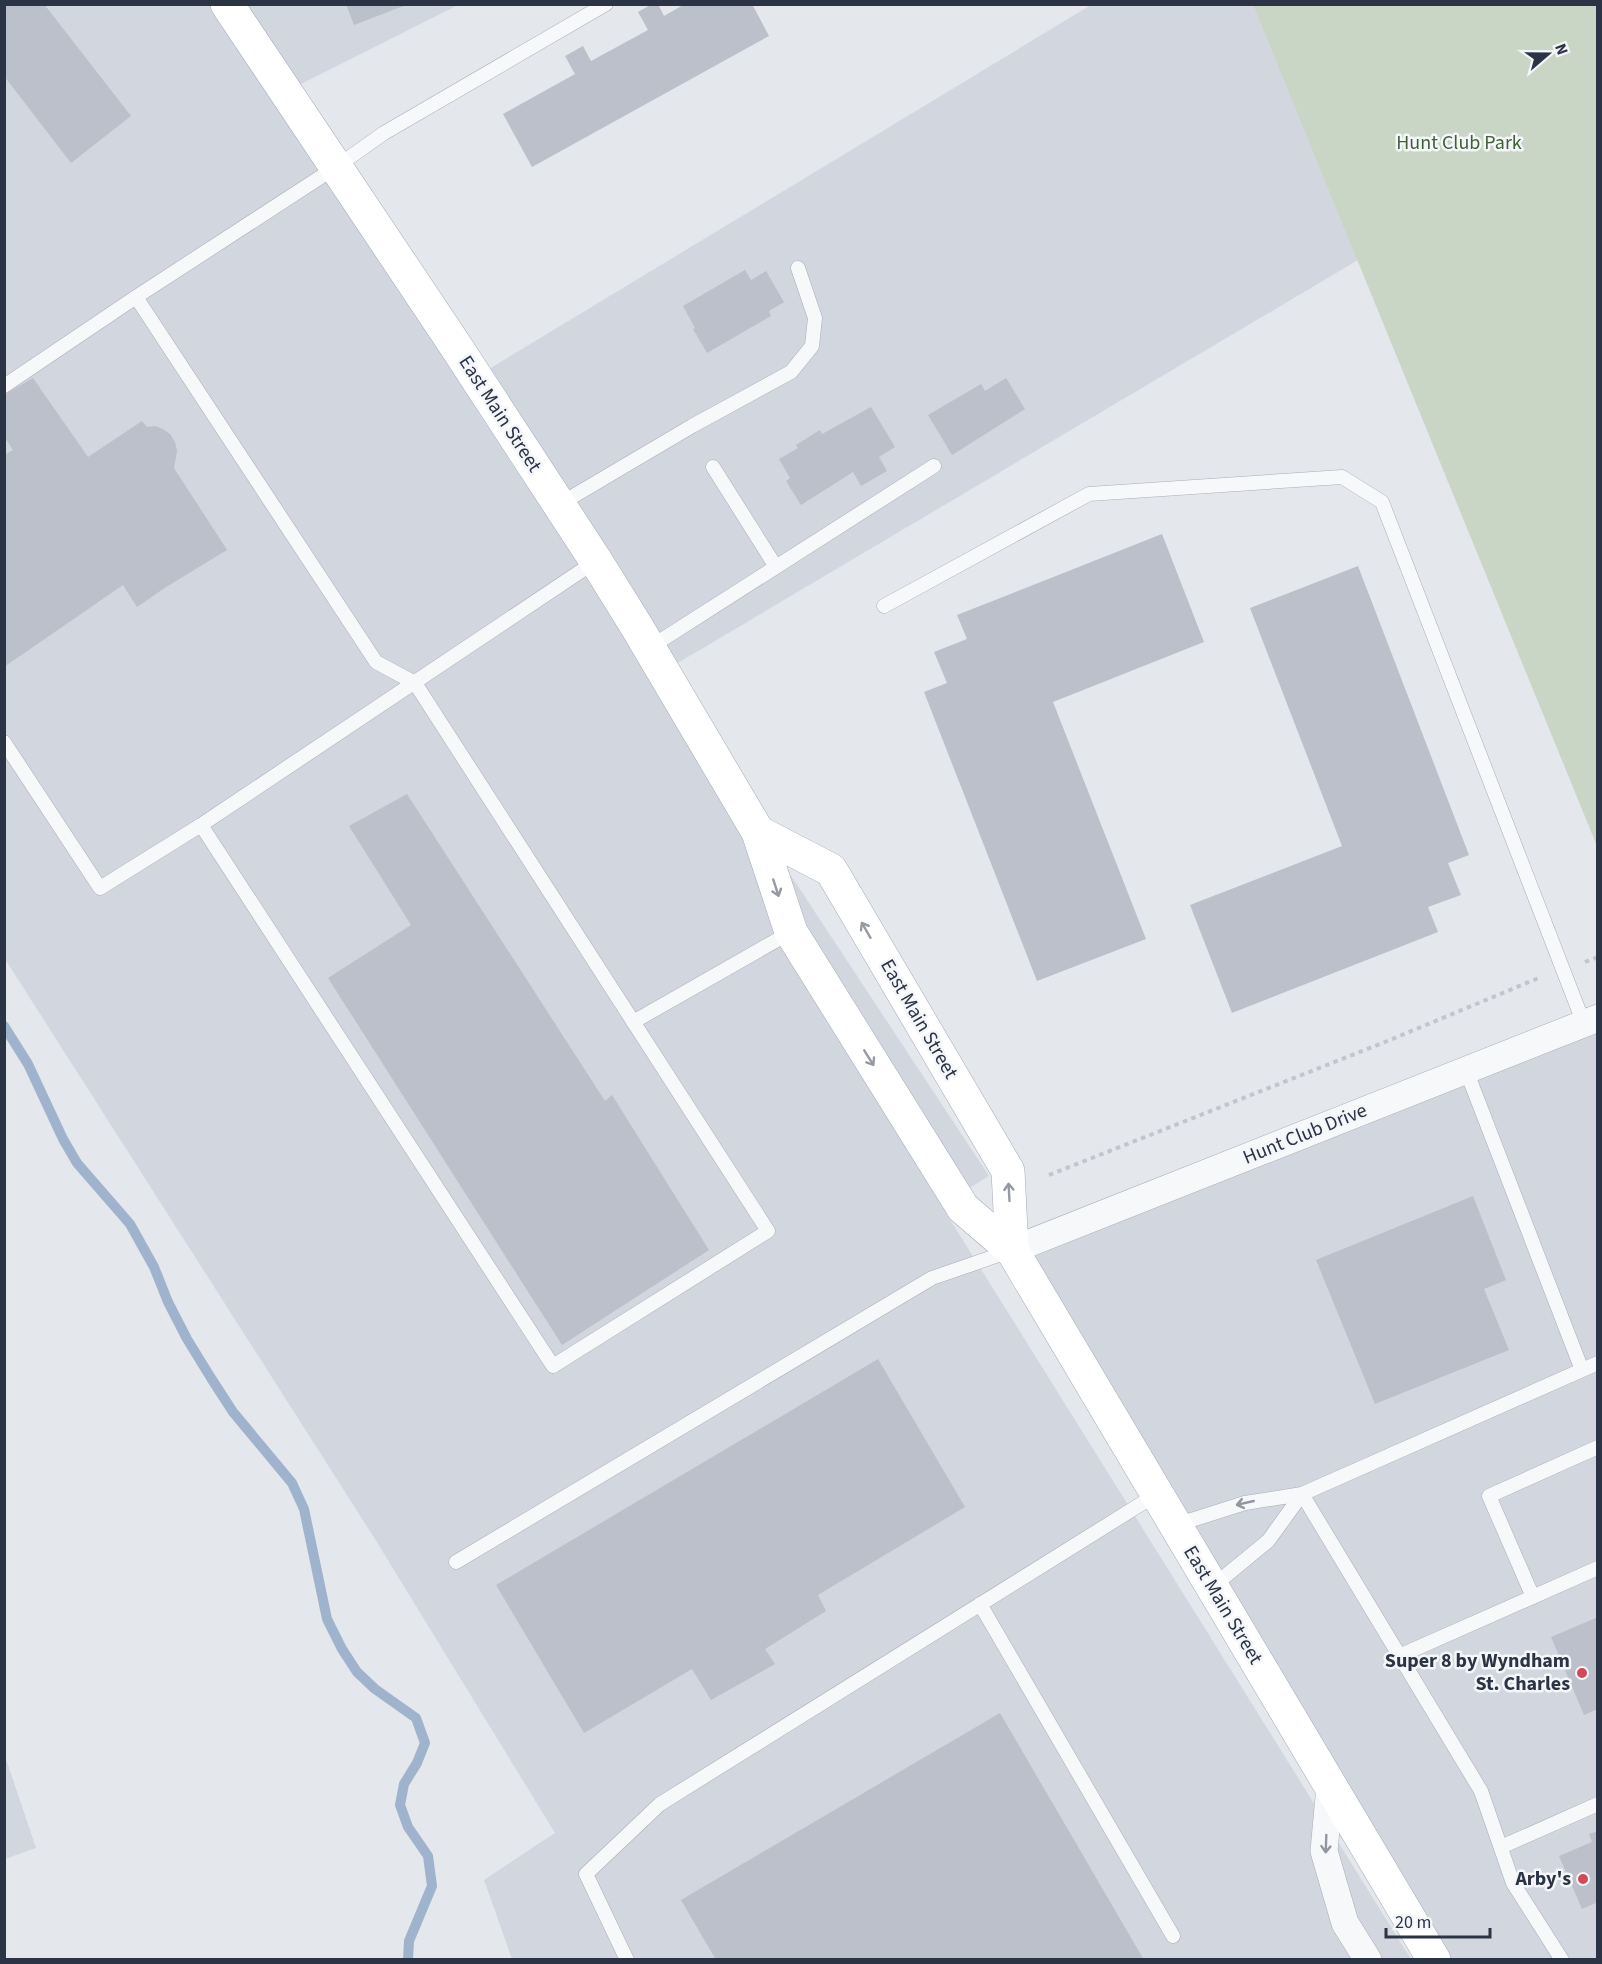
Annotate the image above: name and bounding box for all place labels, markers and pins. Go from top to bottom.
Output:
place label: Super 8 by Wyndham St. Charles [1385,1647,1570,1698]
marker: Super 8 by Wyndham St. Charles [1575,1666,1589,1680]
place label: Arby's [1514,1865,1571,1893]
marker: Arby's [1576,1872,1590,1886]

